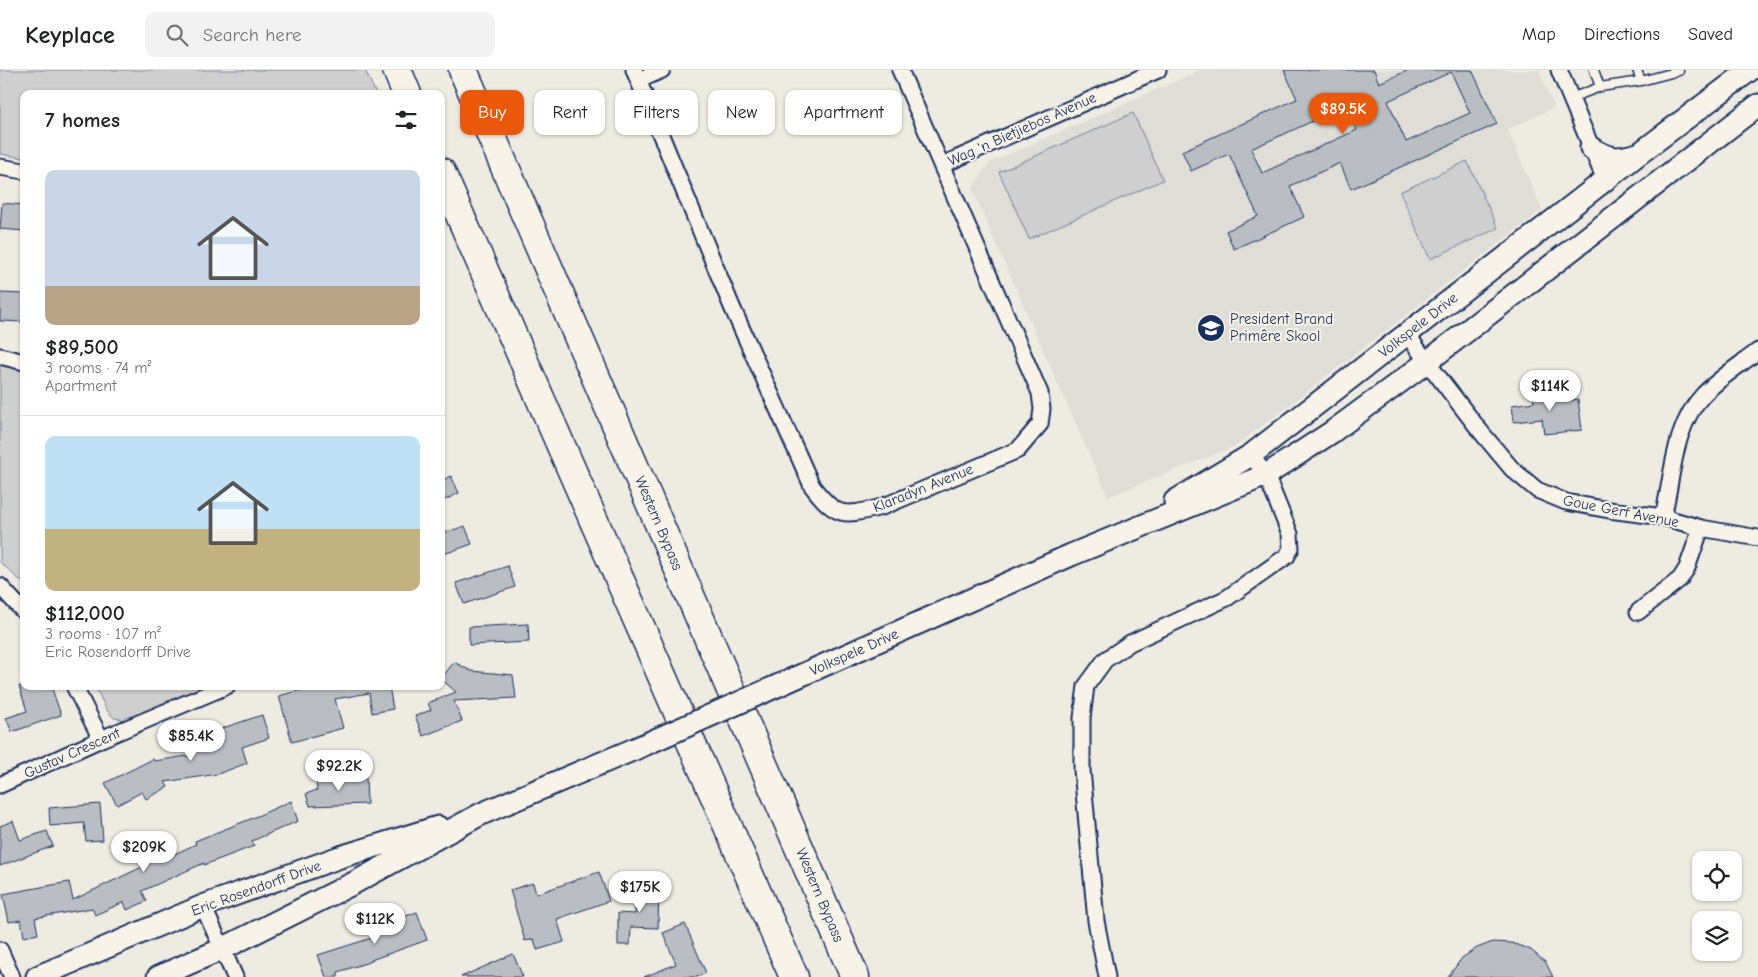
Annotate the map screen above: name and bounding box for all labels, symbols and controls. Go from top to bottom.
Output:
search box [145,12,495,57]
text: Keyplace [25,21,115,49]
icon: search [163,21,191,49]
text: Search here [203,24,302,46]
text: Map [1522,24,1556,45]
text: Directions [1584,24,1660,45]
text: Saved [1688,24,1733,45]
street label: Wag 'n Bietjiebos Avenue [945,88,1099,170]
chip: Buy [460,90,524,135]
chip: Rent [534,90,605,135]
chip: Filters [615,90,698,135]
chip: New [708,90,775,135]
chip: Apartment [785,90,902,135]
pin: $89.5K [1302,92,1384,135]
text: $89.5K [1320,100,1366,118]
icon: filters [392,106,420,134]
text: 7 homes [45,108,120,132]
icon: home [188,203,278,293]
street label: Volkspele Drive [1375,288,1462,361]
place label: President Brand Primêre Skool [1230,310,1333,345]
school or university icon: President Brand Primêre Skool [1196,313,1226,343]
text: $89,500 [45,335,119,359]
text: 3 rooms · 74 m² [45,359,151,377]
pin: $114K [1515,370,1585,412]
text: Apartment [45,377,117,395]
text: $114K [1531,377,1569,395]
street label: Klaradyn Avenue [870,460,976,516]
icon: home [188,468,278,558]
street label: Western Bypass [631,473,687,573]
street label: Goue Gerf Avenue [1561,491,1681,531]
text: $112,000 [45,601,125,625]
street label: Volkspele Drive [807,624,902,680]
text: 3 rooms · 107 m² [45,625,161,643]
text: Eric Rosendorff Drive [45,643,191,661]
pin: $85.4K [150,720,232,762]
street label: Gustav Crescent [21,723,124,782]
text: $85.4K [168,727,214,745]
pin: $92.2K [298,750,380,792]
text: $92.2K [316,757,362,775]
pin: $209K [109,830,179,873]
text: $209K [122,838,166,856]
street label: Western Bypass [792,845,848,945]
map controls [1692,851,1742,961]
button: locate [1692,851,1742,901]
street label: Eric Rosendorff Drive [189,856,324,920]
pin: $175K [605,870,675,913]
text: $175K [620,878,660,896]
pin: $112K [340,902,410,945]
text: $112K [355,910,395,928]
button: layers [1692,911,1742,961]

